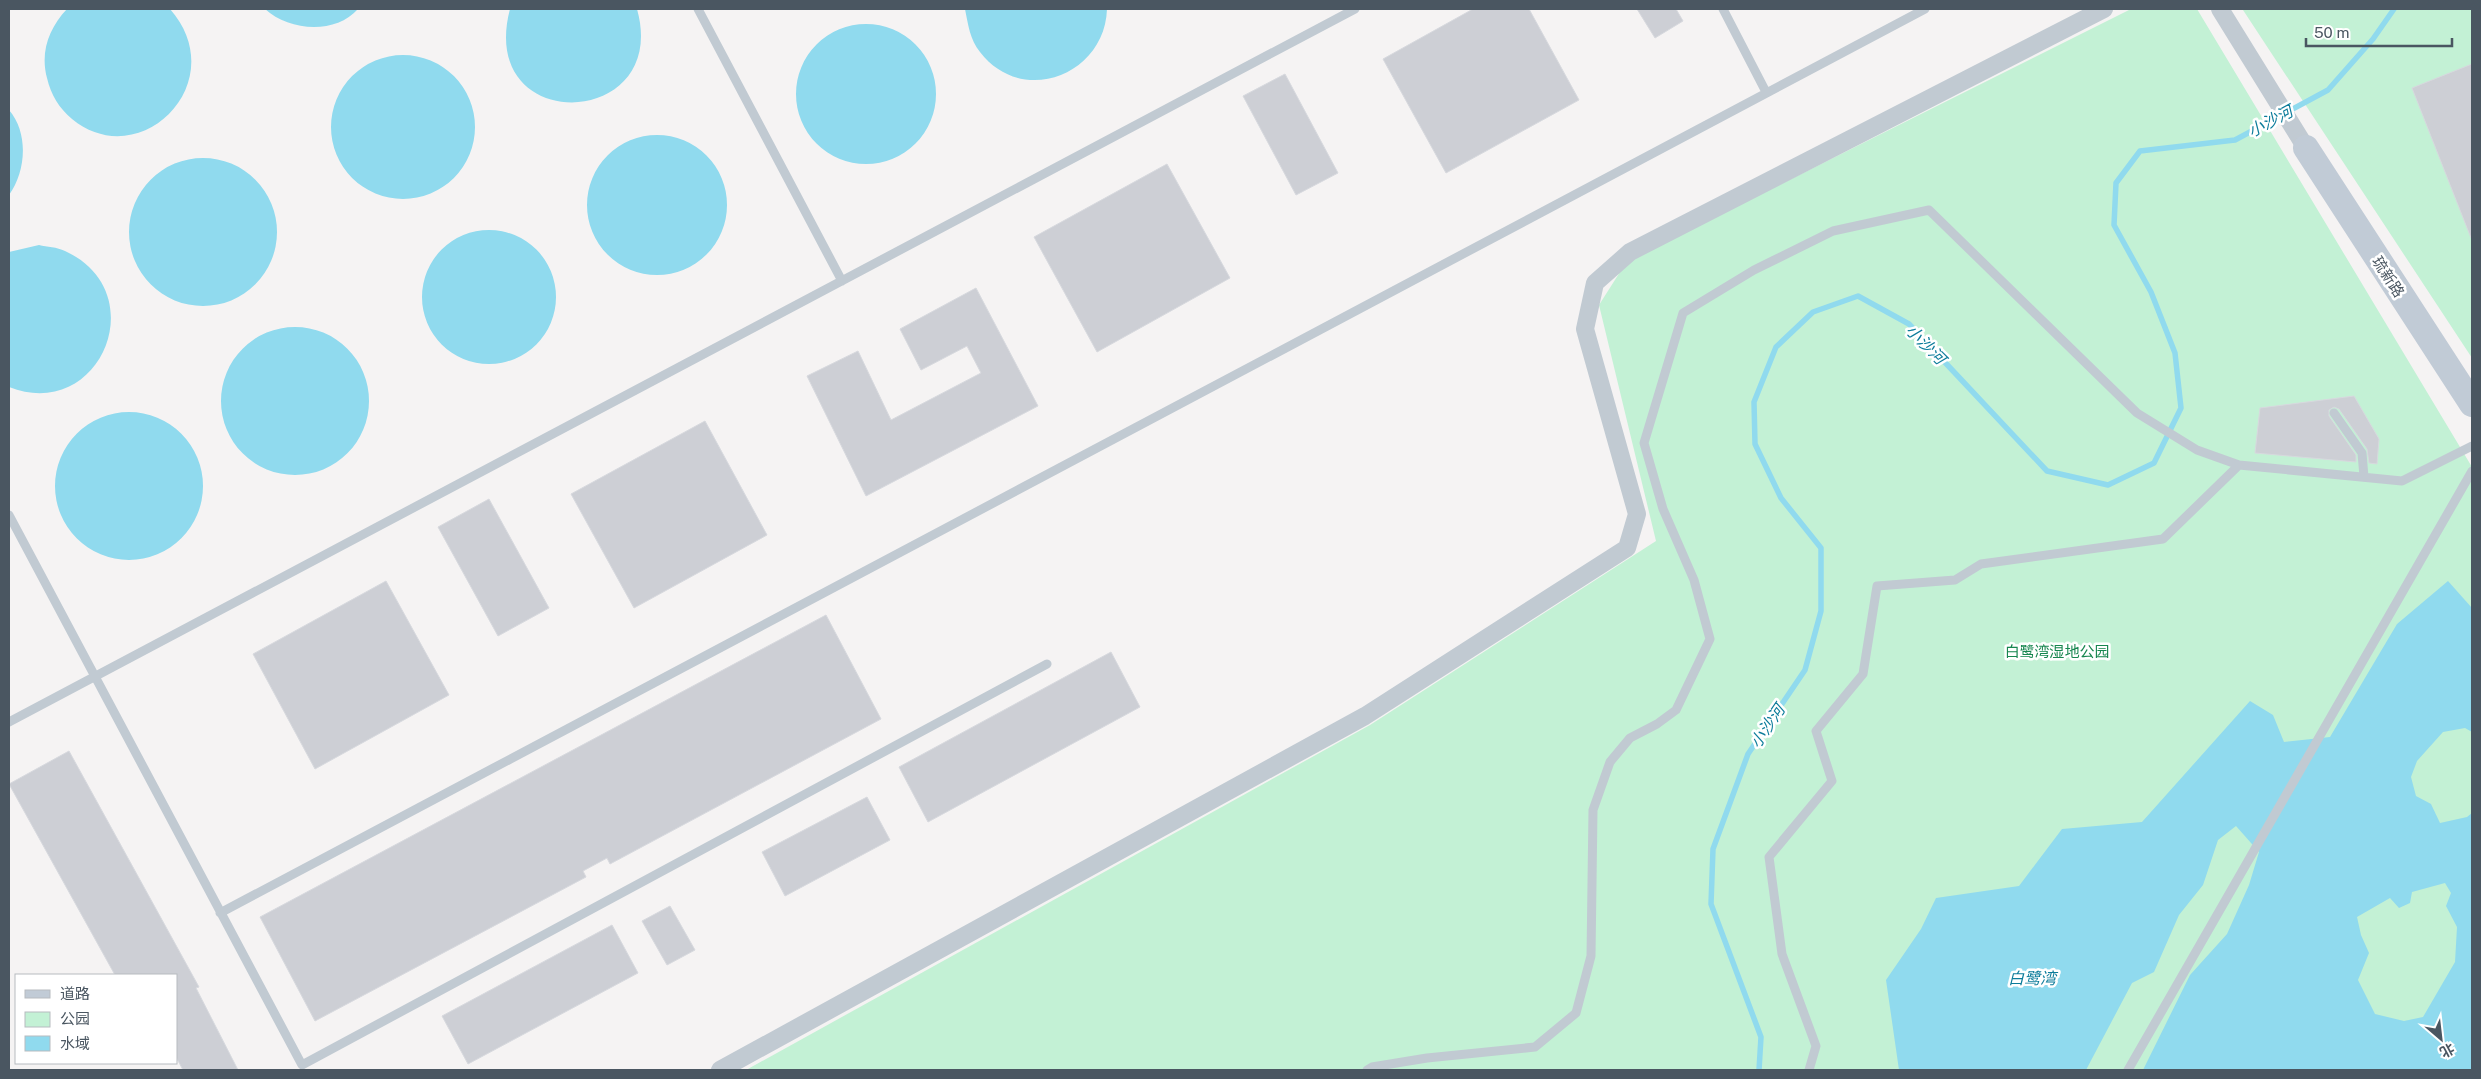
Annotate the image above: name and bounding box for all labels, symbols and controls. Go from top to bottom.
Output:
scale bar [2306,15,2452,47]
text: 50 m [2314,24,2349,41]
water label: 小沙河 [2245,100,2299,141]
street label: 琉新路 [2369,253,2408,300]
water label: 小沙河 [1902,321,1951,370]
park label: 白鹭湾湿地公园 [2004,643,2110,660]
water label: 小沙河 [1746,699,1790,751]
water label: 白鹭湾 [2008,969,2059,988]
legend [15,974,178,1064]
text: 道路 [60,985,90,1002]
text: 公园 [60,1010,90,1027]
north arrow [2416,1014,2466,1064]
text: 水域 [60,1035,90,1052]
text: 北 [2437,1040,2457,1061]

